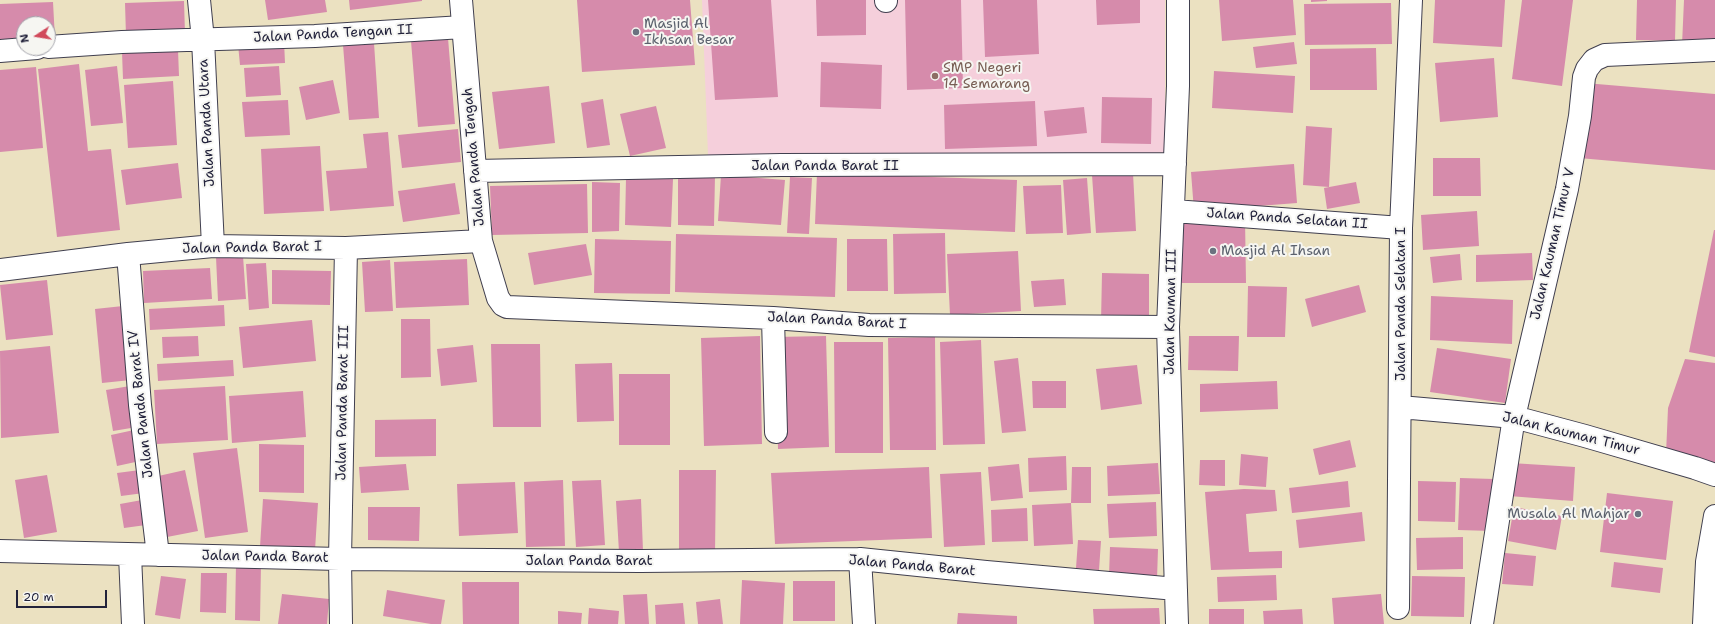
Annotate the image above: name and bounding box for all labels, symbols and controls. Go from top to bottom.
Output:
north arrow [16,16,56,56]
place label: Masjid Al Ikhsan Besar [644,16,734,48]
street label: Jalan Panda Tengan II [253,21,413,47]
marker: Masjid Al Ikhsan Besar [631,27,641,37]
text: N [17,33,33,44]
street label: Jalan Panda Utara [195,59,219,187]
place label: SMP Negeri 14 Semarang [943,60,1030,92]
marker: SMP Negeri 14 Semarang [930,71,940,81]
street label: Jalan Panda Tengah [460,87,488,227]
street label: Jalan Panda Barat II [751,158,899,174]
street label: Jalan Kauman Timur V [1527,166,1579,322]
street label: Jalan Panda Selatan II [1206,205,1368,233]
street label: Jalan Panda Selatan I [1393,227,1409,381]
street label: Jalan Panda Barat I [182,238,322,258]
place label: Masjid Al Ihsan [1221,243,1330,259]
marker: Masjid Al Ihsan [1208,246,1218,256]
street label: Jalan Kauman III [1162,249,1180,375]
street label: Jalan Panda Barat I [767,309,907,333]
street label: Jalan Panda Barat III [333,325,353,481]
street label: Jalan Panda Barat IV [125,329,157,479]
street label: Jalan Kauman Timur [1500,409,1642,459]
place label: Musala Al Mahjar [1507,506,1630,522]
marker: Musala Al Mahjar [1633,509,1643,519]
street label: Jalan Panda Barat [201,547,329,567]
street label: Jalan Panda Barat [848,552,976,580]
street label: Jalan Panda Barat [525,553,653,569]
scale bar [18,582,109,608]
text: 20 m [23,589,54,605]

